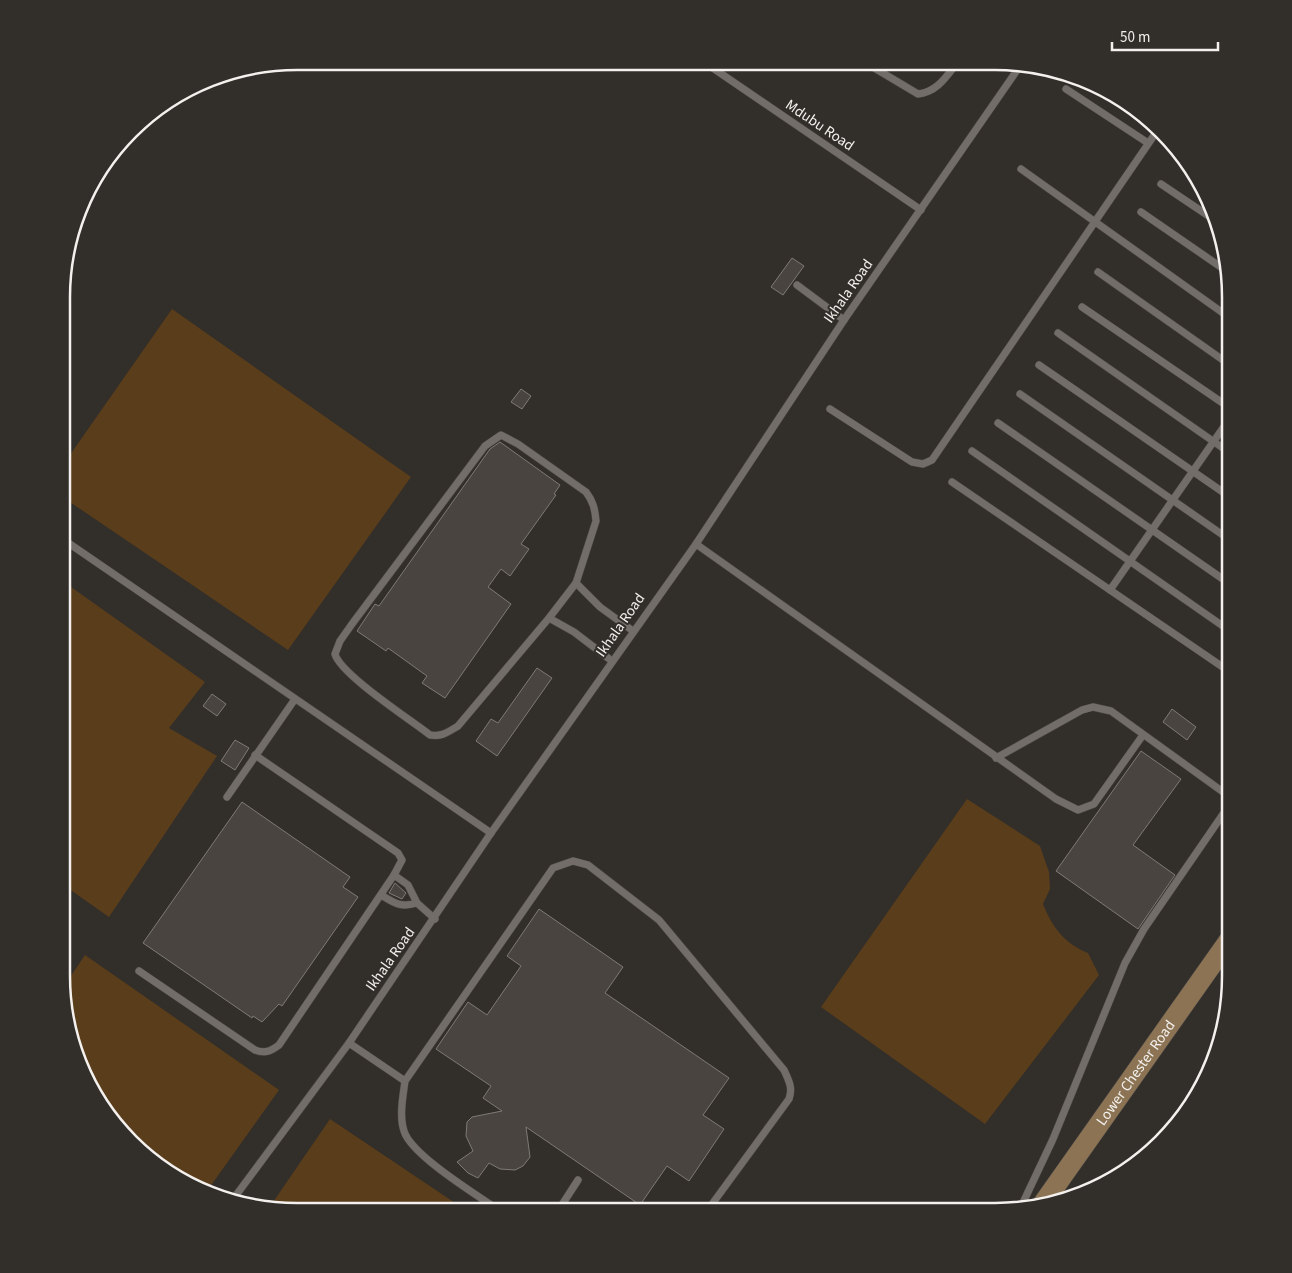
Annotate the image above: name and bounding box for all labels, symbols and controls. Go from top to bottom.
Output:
scale bar [1112,20,1218,52]
text: 50 m [1120,27,1150,48]
street label: Mdubu Road [781,95,858,156]
street label: Ikhala Road [819,255,878,327]
street label: Ikhala Road [591,589,650,661]
street label: Ikhala Road [361,923,420,995]
street label: Lower Chester Road [1091,1016,1180,1130]

